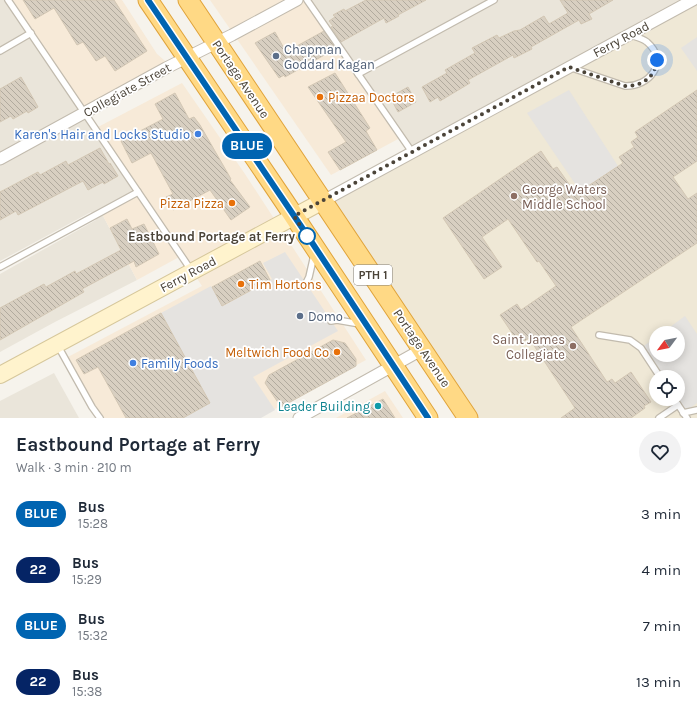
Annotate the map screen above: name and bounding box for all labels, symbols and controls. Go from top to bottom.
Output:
street label: Ferry Road [590,18,652,60]
street label: Portage Avenue [209,37,273,121]
place label: Chapman Goddard Kagan [284,42,375,72]
your location [647,50,667,70]
marker: Chapman Goddard Kagan [271,51,281,61]
street label: Collegiate Street [81,60,173,120]
place label: Pizzaa Doctors [328,90,415,105]
marker: Pizzaa Doctors [315,92,325,102]
place label: Karen's Hair and Locks Studio [14,127,190,142]
marker: Karen's Hair and Locks Studio [193,129,203,139]
line badge: BLUE [219,133,275,159]
text: BLUE [230,137,264,154]
place label: George Waters Middle School [522,182,607,212]
marker: George Waters Middle School [509,191,519,201]
place label: Pizza Pizza [160,196,224,211]
marker: Pizza Pizza [227,198,237,208]
marker: Eastbound Portage at Ferry [298,227,316,245]
place label: Eastbound Portage at Ferry [128,229,295,244]
street label: Ferry Road [157,253,219,295]
road number: PTH 1 [354,265,392,285]
place label: Tim Hortons [249,277,322,292]
marker: Tim Hortons [236,279,246,289]
street label: Portage Avenue [390,306,454,390]
place label: Domo [308,309,343,324]
marker: Domo [295,311,305,321]
north arrow [649,326,685,362]
map controls [649,326,685,406]
place label: Saint James Collegiate [492,332,565,362]
marker: Saint James Collegiate [568,341,578,351]
place label: Meltwich Food Co [225,345,329,360]
marker: Meltwich Food Co [332,347,342,357]
place label: Family Foods [141,356,219,371]
marker: Family Foods [128,358,138,368]
button: locate [649,370,685,406]
place label: Leader Building [278,399,371,414]
marker: Leader Building [373,401,383,411]
button: heart [639,431,681,473]
text: Eastbound Portage at Ferry [16,434,260,456]
text: Walk · 3 min · 210 m [16,460,132,475]
text: Bus [78,498,105,516]
text: BLUE [24,505,58,522]
text: 3 min [641,505,681,523]
text: 15:28 [78,516,108,531]
text: Bus [72,554,99,572]
text: 22 [30,561,46,578]
text: 4 min [642,561,681,579]
text: 15:29 [72,572,102,587]
text: Bus [78,610,105,628]
text: BLUE [24,617,58,634]
text: 7 min [643,617,681,635]
text: 15:32 [78,628,108,643]
text: Bus [72,666,99,684]
text: 22 [30,673,46,690]
text: 13 min [636,673,681,691]
text: 15:38 [72,684,102,699]

